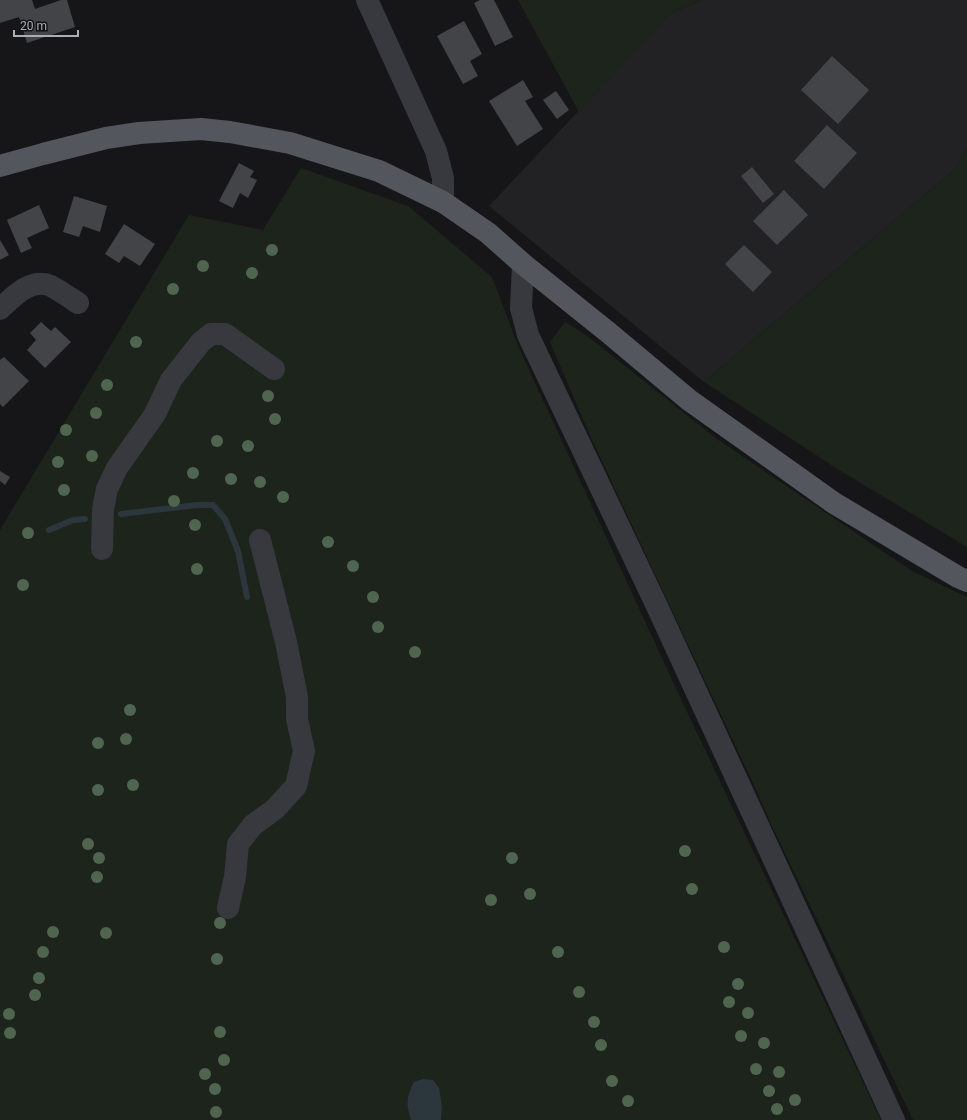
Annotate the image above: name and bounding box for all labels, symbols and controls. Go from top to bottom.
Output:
scale bar [14,12,78,38]
text: 20 m [20,19,47,33]

